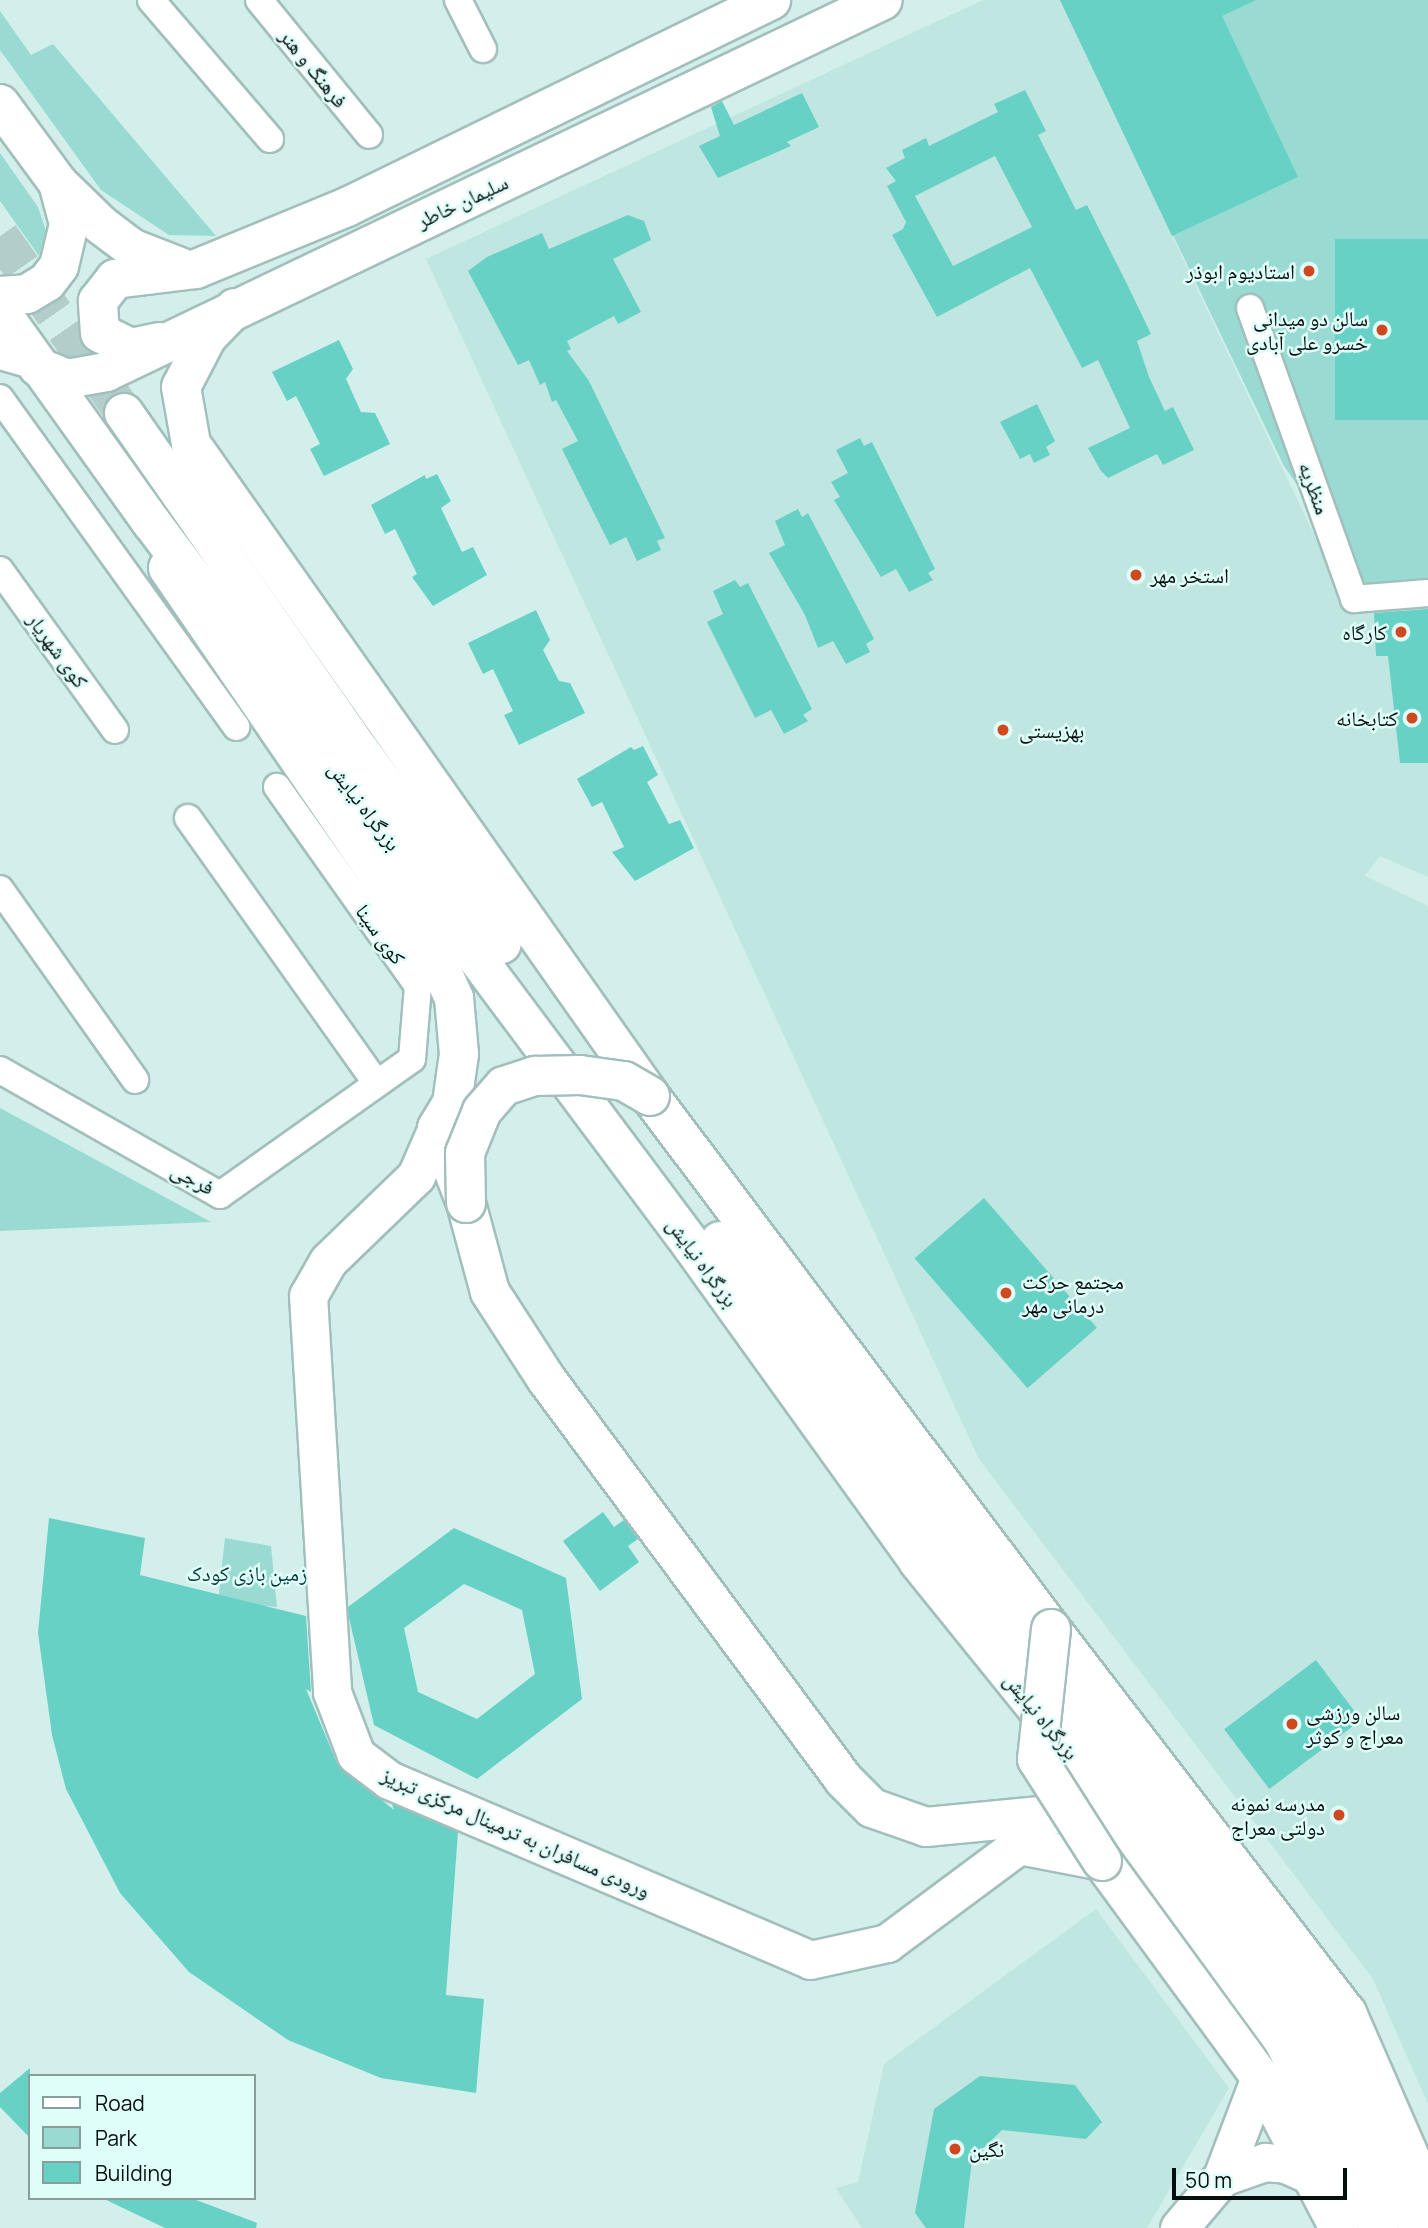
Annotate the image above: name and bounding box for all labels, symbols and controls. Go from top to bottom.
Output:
street label: فرهنگ و هنر [275,24,353,112]
street label: سلیمان خاطر [412,169,512,233]
place label: استادیوم ابوذر [1186,258,1295,284]
marker: استادیوم ابوذر [1301,263,1317,279]
place label: سالن دو میدانی خسرو علی آبادی [1246,305,1368,355]
marker: سالن دو میدانی خسرو علی آبادی [1374,322,1390,338]
street label: منظریه [1294,458,1336,518]
place label: استخر مهر [1150,562,1229,588]
marker: استخر مهر [1128,567,1144,583]
street label: کوی شهریار [22,608,94,692]
place label: کارگاه [1342,619,1387,645]
marker: کارگاه [1393,624,1409,640]
place label: کتابخانه [1336,705,1398,731]
marker: کتابخانه [1404,710,1420,726]
place label: بهزیستی [1019,717,1084,743]
marker: بهزیستی [993,720,1013,740]
street label: بزرگراه نیایش [323,757,407,855]
street label: کوی سینا [351,899,411,969]
street label: فرجی [167,1156,219,1200]
street label: بزرگراه نیایش [662,1212,744,1312]
place label: مجتمع حرکت درمانی مهر [1022,1268,1124,1318]
marker: مجتمع حرکت درمانی مهر [996,1283,1016,1303]
park label: زمین بازی کودک [187,1560,307,1586]
street label: بزرگراه نیایش [999,1667,1085,1765]
place label: سالن ورزشی معراج و کوثر [1306,1699,1404,1749]
marker: سالن ورزشی معراج و کوثر [1284,1716,1300,1732]
street label: ورودی مسافران به ترمینال مرکزی تبریز [378,1761,654,1903]
place label: مدرسه نمونه دولتی معراج [1230,1790,1325,1840]
marker: مدرسه نمونه دولتی معراج [1331,1807,1347,1823]
legend [28,2074,256,2200]
text: Road [95,2089,145,2117]
text: Park [95,2124,137,2152]
place label: نگین [969,2136,1004,2162]
marker: نگین [947,2141,963,2157]
scale bar [1176,2154,1351,2198]
text: Building [95,2159,172,2187]
text: 50 m [1185,2166,1232,2194]

